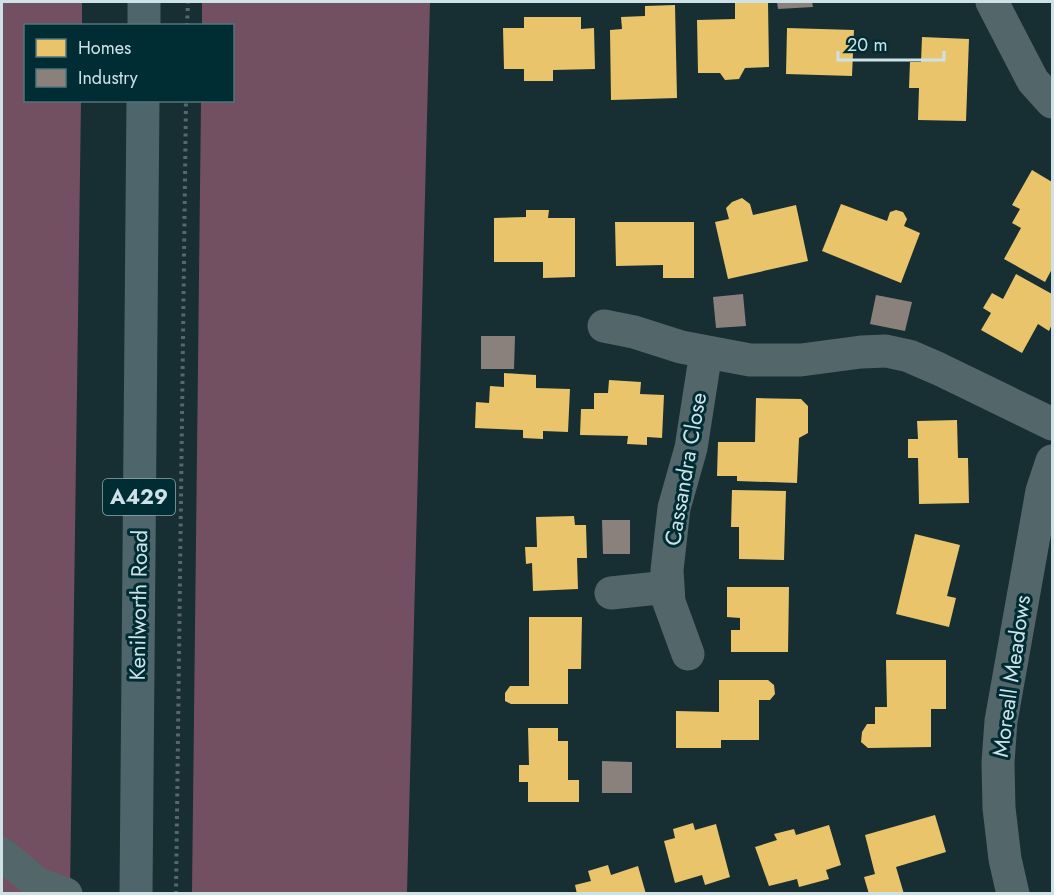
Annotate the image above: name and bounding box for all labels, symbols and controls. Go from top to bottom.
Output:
legend [24,24,234,102]
scale bar [838,24,944,62]
text: 20 m [847,32,887,58]
text: Homes [78,35,131,61]
text: Industry [78,65,138,91]
street label: Cassandra Close [656,390,714,548]
road number: A429 [103,479,175,515]
street label: Kenilworth Road [121,529,155,681]
street label: Moreall Meadows [984,593,1038,759]

